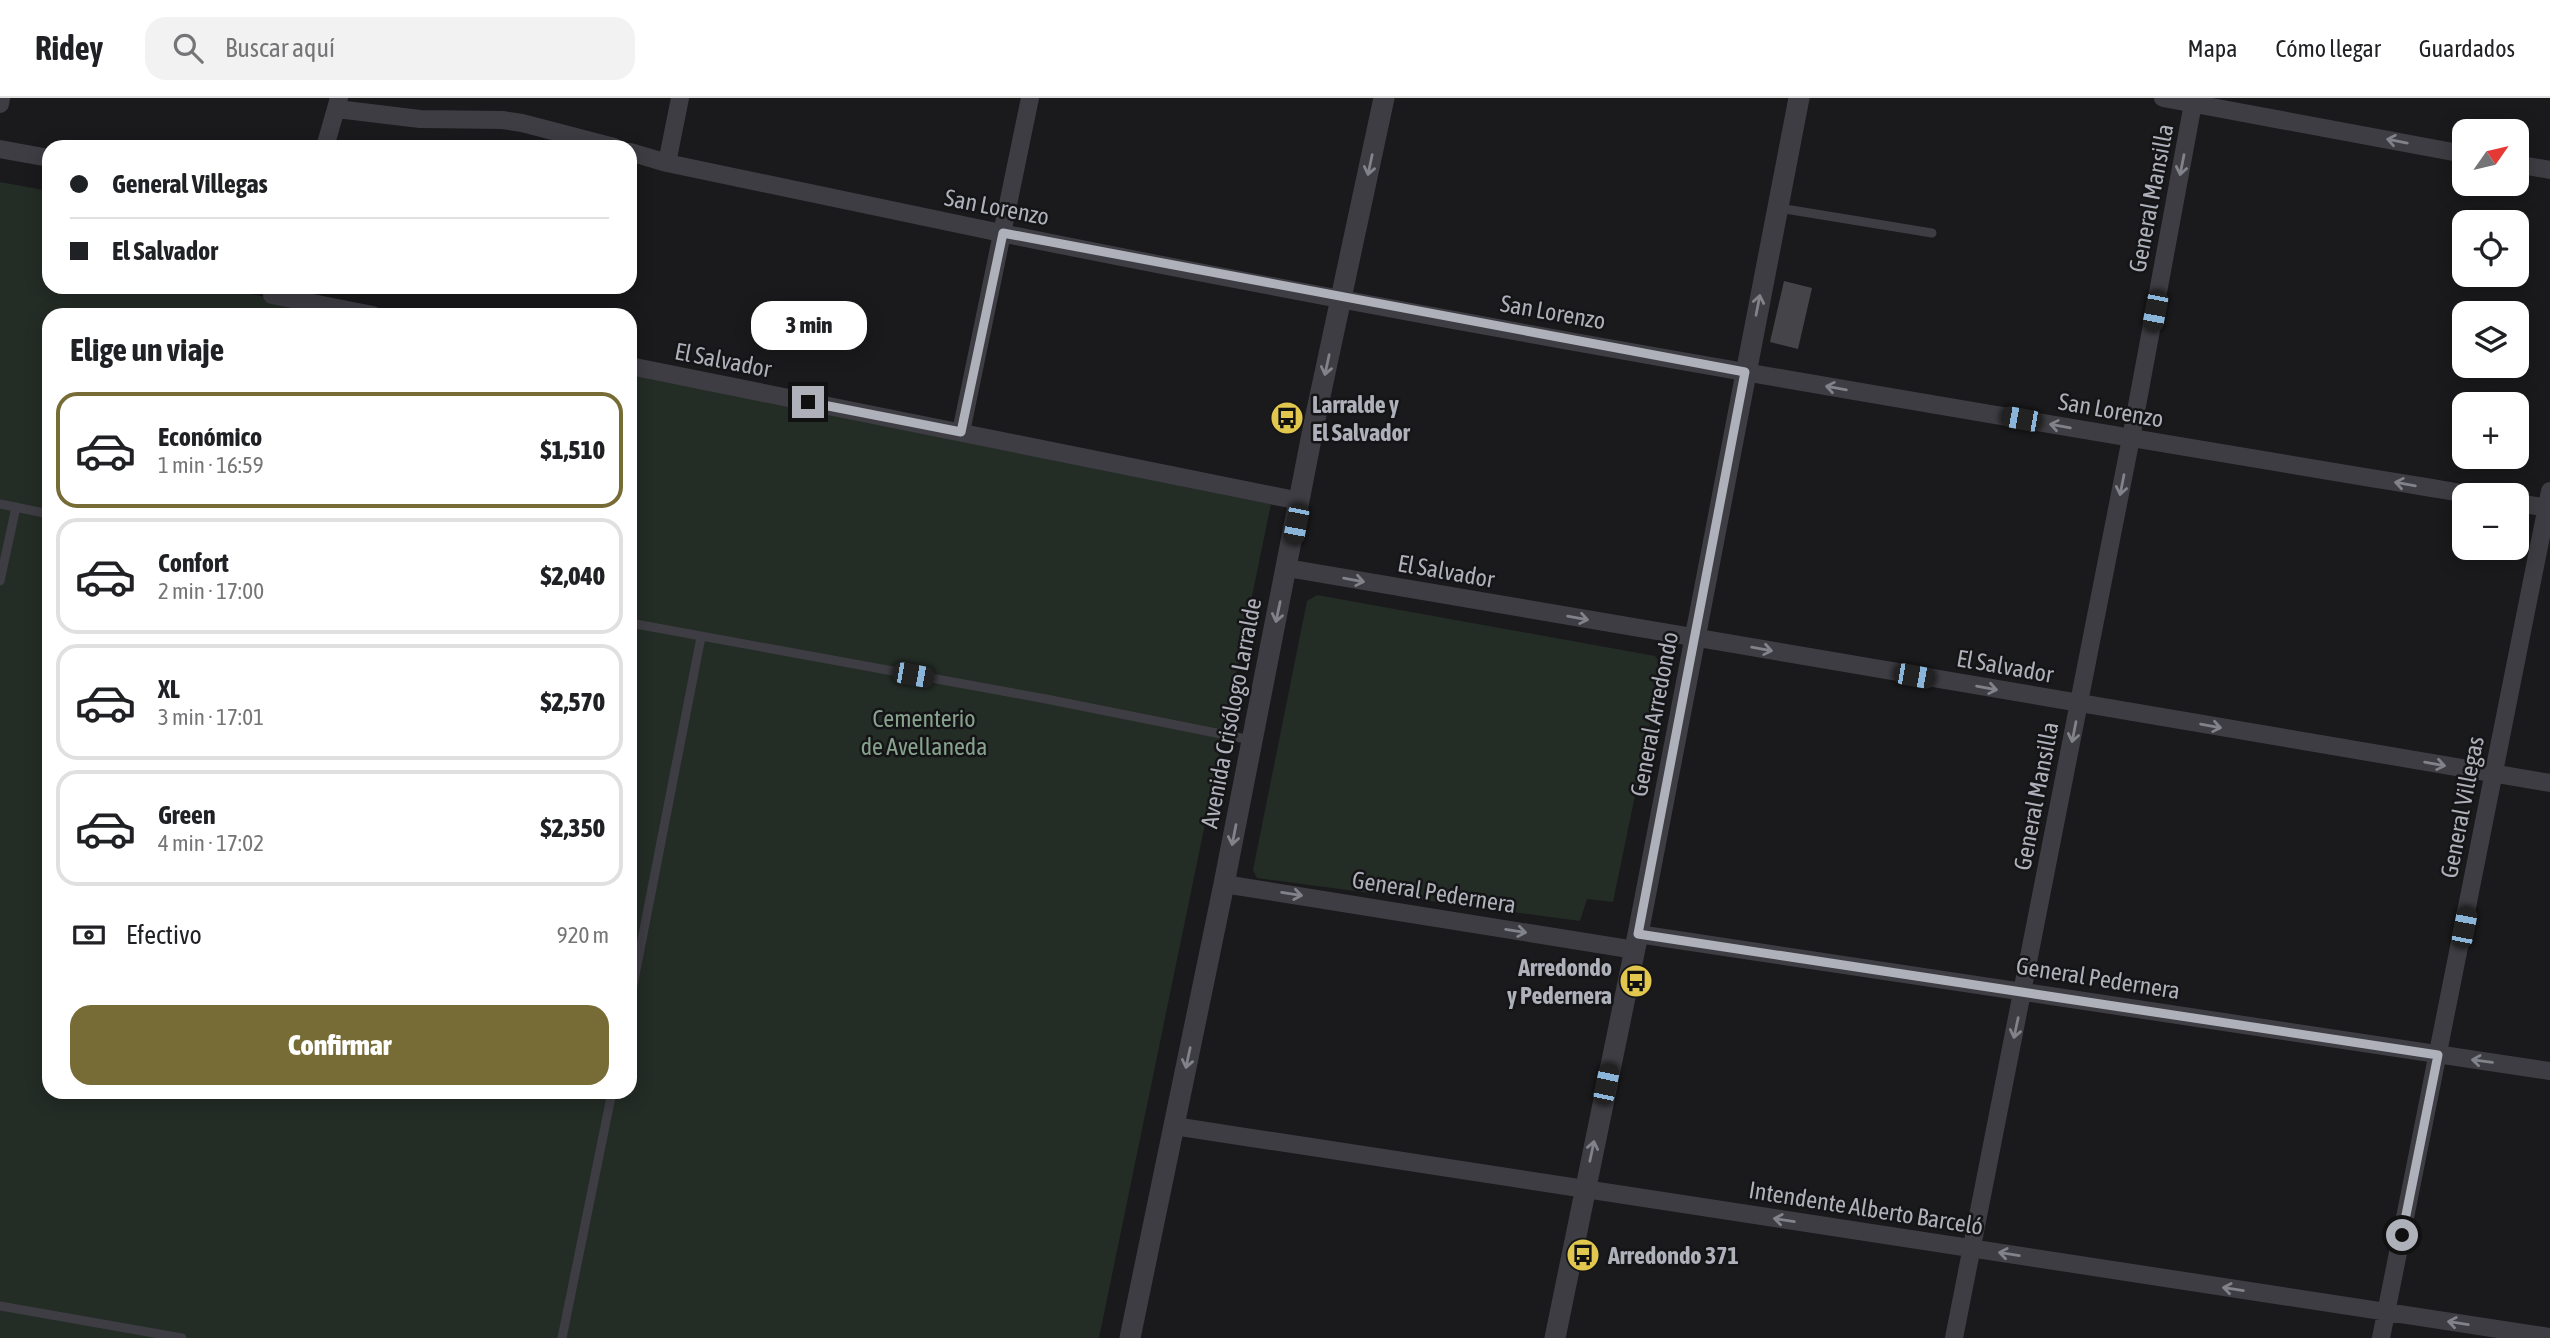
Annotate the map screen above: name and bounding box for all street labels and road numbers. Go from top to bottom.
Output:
street label: General Mansilla [2123,122,2179,274]
street label: San Lorenzo [942,184,1052,230]
street label: San Lorenzo [1498,289,1608,335]
street label: El Salvador [672,337,774,383]
street label: San Lorenzo [2056,387,2166,433]
street label: El Salvador [1396,549,1497,593]
street label: Avenida Crisólogo Larralde [1195,596,1267,830]
street label: General Arredondo [1625,629,1683,799]
street label: El Salvador [1955,644,2056,688]
street label: General Mansilla [2008,720,2064,872]
street label: General Villegas [2435,734,2489,880]
street label: General Pedernera [1350,866,1518,918]
street label: General Pedernera [2014,952,2182,1004]
street label: Intendente Alberto Barceló [1747,1176,1985,1240]

